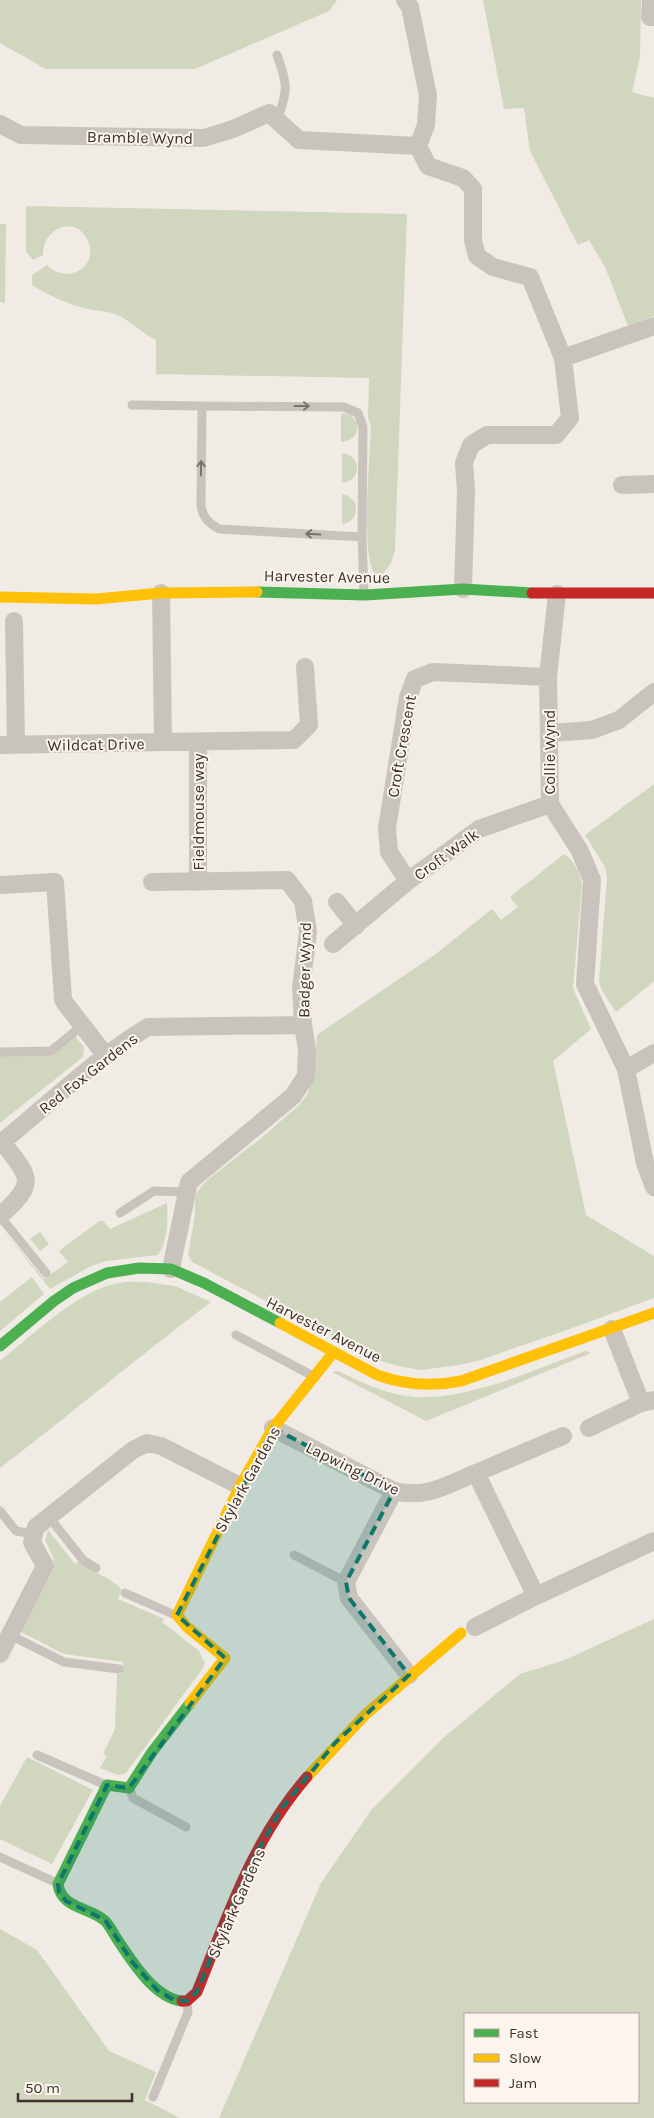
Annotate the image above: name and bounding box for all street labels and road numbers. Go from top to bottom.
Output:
street label: Bramble Wynd [87,127,193,148]
street label: Harvester Avenue [264,566,390,587]
street label: Croft Crescent [383,693,420,799]
street label: Collie Wynd [540,709,559,795]
street label: Wildcat Drive [47,734,145,755]
street label: Fieldmouse way [189,753,208,871]
street label: Croft Walk [410,824,483,884]
street label: Badger Wynd [294,922,315,1018]
street label: Red Fox Gardens [35,1029,142,1118]
street label: Harvester Avenue [263,1292,384,1367]
street label: Skylark Gardens [210,1423,284,1536]
street label: Lapwing Drive [303,1438,403,1499]
street label: Skylark Gardens [204,1845,269,1961]

